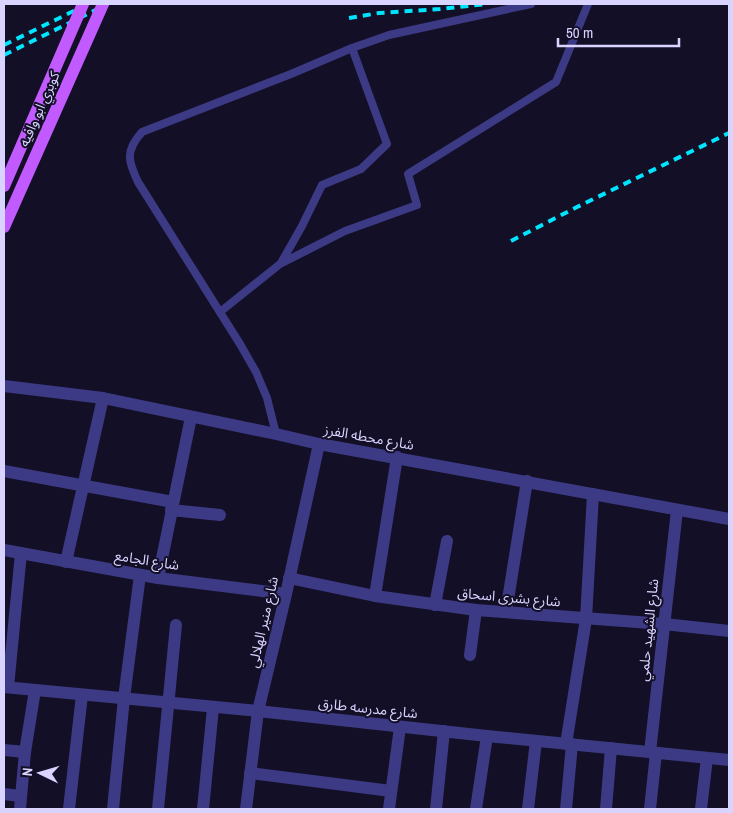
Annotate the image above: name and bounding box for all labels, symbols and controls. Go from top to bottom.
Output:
scale bar [558,15,679,47]
text: 50 m [566,22,593,43]
street label: كوبري ابو وافيه [14,68,66,150]
street label: شارع محطه الفرز [321,420,416,456]
street label: شارع الجامع [113,546,181,576]
street label: شارع منير الهلالي [244,575,284,670]
street label: شارع الشهيد حلمي [634,578,665,682]
street label: شارع بشرى اسحاق [456,584,561,612]
street label: شارع مدرسه طارق [317,694,419,724]
north arrow [15,748,65,798]
text: N [18,767,36,777]

